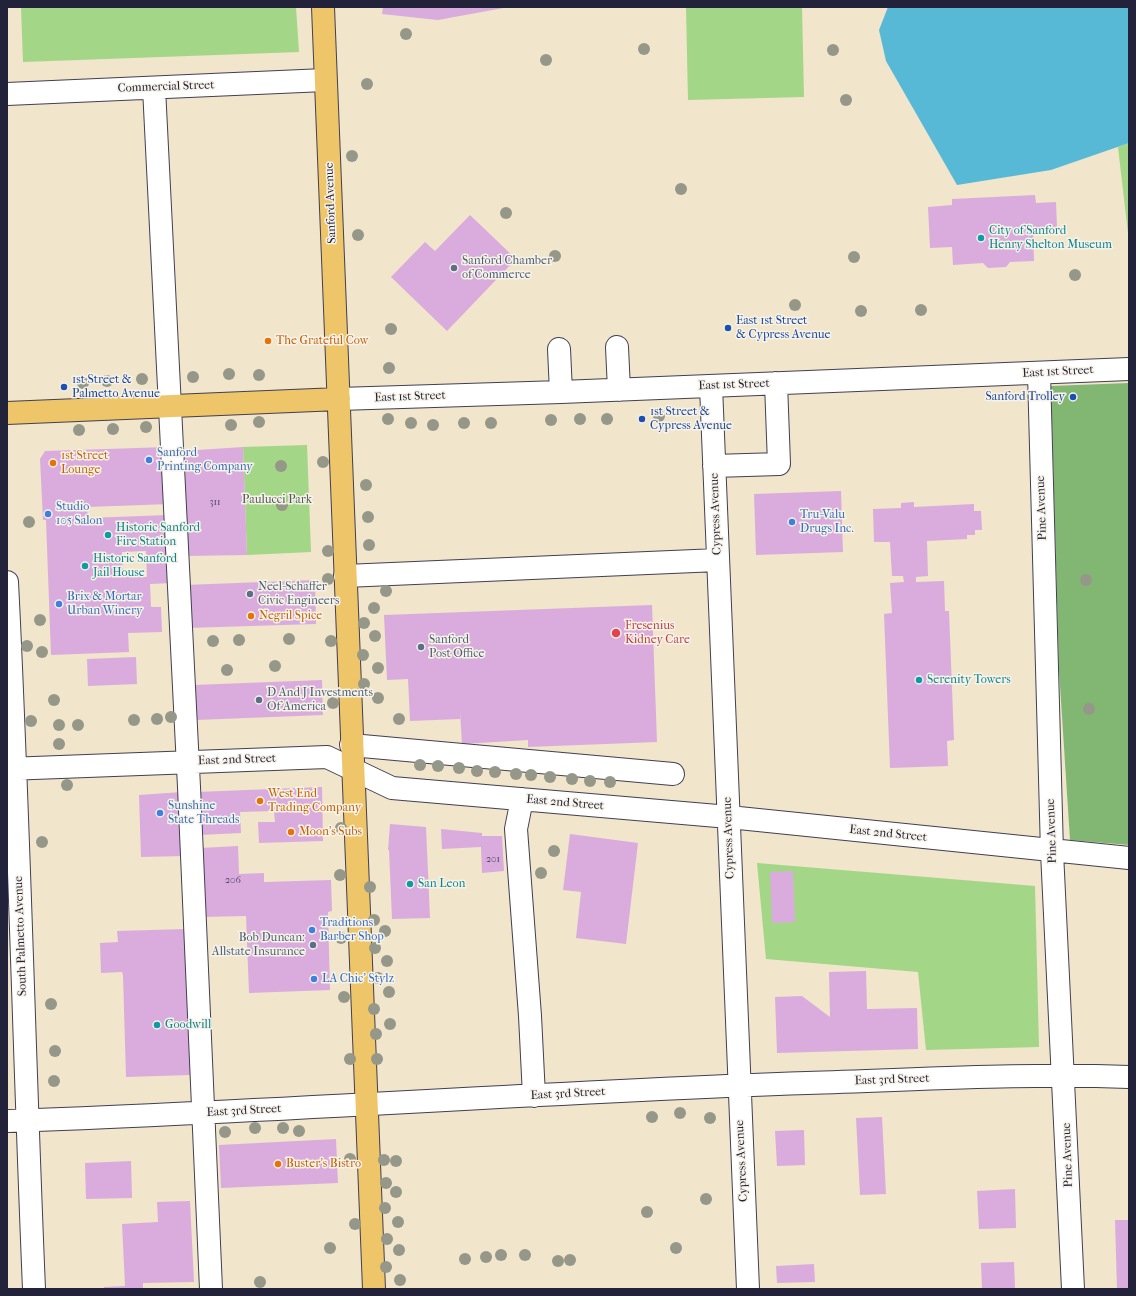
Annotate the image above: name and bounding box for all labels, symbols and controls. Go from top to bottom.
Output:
street label: Commercial Street [117,78,215,96]
street label: Sanford Avenue [322,162,340,244]
place label: City of Sanford Henry Shelton Museum [989,224,1112,252]
marker: City of Sanford Henry Shelton Museum [976,233,986,243]
place label: Sanford Chamber of Commerce [462,254,552,282]
marker: Sanford Chamber of Commerce [449,263,459,273]
place label: East 1st Street & Cypress Avenue [736,314,830,342]
marker: East 1st Street & Cypress Avenue [723,323,733,333]
place label: The Grateful Cow [276,334,368,348]
marker: The Grateful Cow [263,336,273,346]
street label: East 1st Street [1022,363,1094,381]
place label: 1st Street & Palmetto Avenue [72,373,160,401]
street label: East 1st Street [698,377,770,393]
marker: 1st Street & Palmetto Avenue [59,382,69,392]
street label: East 1st Street [374,389,446,405]
place label: Sanford Trolley [986,390,1065,404]
marker: Sanford Trolley [1068,392,1078,402]
place label: 1st Street & Cypress Avenue [650,405,732,433]
marker: 1st Street & Cypress Avenue [637,414,647,424]
place label: Sanford Printing Company [157,446,253,474]
place label: 1st Street Lounge [61,449,108,477]
marker: Sanford Printing Company [144,455,154,465]
marker: 1st Street Lounge [48,458,58,468]
street label: Cypress Avenue [707,473,725,555]
street label: Pine Avenue [1034,475,1050,541]
park label: Paulucci Park [242,493,312,507]
house number: 311 [209,497,221,509]
place label: Studio 105 Salon [56,500,103,528]
place label: Tru-Valu Drugs Inc. [800,508,854,536]
marker: Studio 105 Salon [43,509,53,519]
marker: Tru-Valu Drugs Inc. [787,517,797,527]
place label: Historic Sanford Fire Station [116,521,200,549]
marker: Historic Sanford Fire Station [103,530,113,540]
place label: Historic Sanford Jail House [93,552,177,580]
marker: Historic Sanford Jail House [80,561,90,571]
place label: Neel-Schaffer Civic Engineers [258,580,339,608]
marker: Neel-Schaffer Civic Engineers [245,589,255,599]
place label: Brix & Mortar Urban Winery [67,590,142,618]
marker: Brix & Mortar Urban Winery [54,599,64,609]
place label: Negril Spice [259,609,322,623]
marker: Negril Spice [246,611,256,621]
place label: Fresenius Kidney Care [625,619,690,647]
marker: Fresenius Kidney Care [610,627,622,639]
place label: Sanford Post Office [429,633,485,661]
marker: Sanford Post Office [416,642,426,652]
place label: Serenity Towers [927,673,1011,687]
marker: Serenity Towers [914,675,924,685]
place label: D And J Investments Of America [267,686,373,714]
marker: D And J Investments Of America [254,695,264,705]
street label: East 2nd Street [198,751,276,769]
place label: West End Trading Company [268,787,361,815]
street label: East 2nd Street [526,792,604,814]
marker: West End Trading Company [255,796,265,806]
street label: Cypress Avenue [720,797,738,879]
street label: Pine Avenue [1044,798,1060,864]
place label: Sunshine State Threads [168,799,239,827]
marker: Sunshine State Threads [155,808,165,818]
street label: East 2nd Street [848,823,928,845]
place label: Moon's Subs [299,825,362,839]
marker: Moon's Subs [286,827,296,837]
house number: 201 [486,854,500,866]
house number: 206 [225,875,241,887]
street label: South Palmetto Avenue [12,876,30,996]
place label: San Leon [418,877,465,891]
marker: San Leon [405,879,415,889]
place label: Traditions Barber Shop [320,916,384,944]
marker: Traditions Barber Shop [307,925,317,935]
place label: Bob Duncan: Allstate Insurance [212,931,305,959]
marker: Bob Duncan: Allstate Insurance [308,940,318,950]
place label: LA Chic' Stylz [322,972,394,986]
marker: LA Chic' Stylz [309,974,319,984]
place label: Goodwill [165,1018,211,1032]
marker: Goodwill [152,1020,162,1030]
street label: East 3rd Street [854,1071,930,1089]
street label: East 3rd Street [530,1085,606,1103]
street label: East 3rd Street [206,1102,282,1120]
street label: Cypress Avenue [733,1120,751,1202]
street label: Pine Avenue [1060,1122,1076,1188]
place label: Buster's Bistro [286,1157,361,1171]
marker: Buster's Bistro [273,1159,283,1169]

